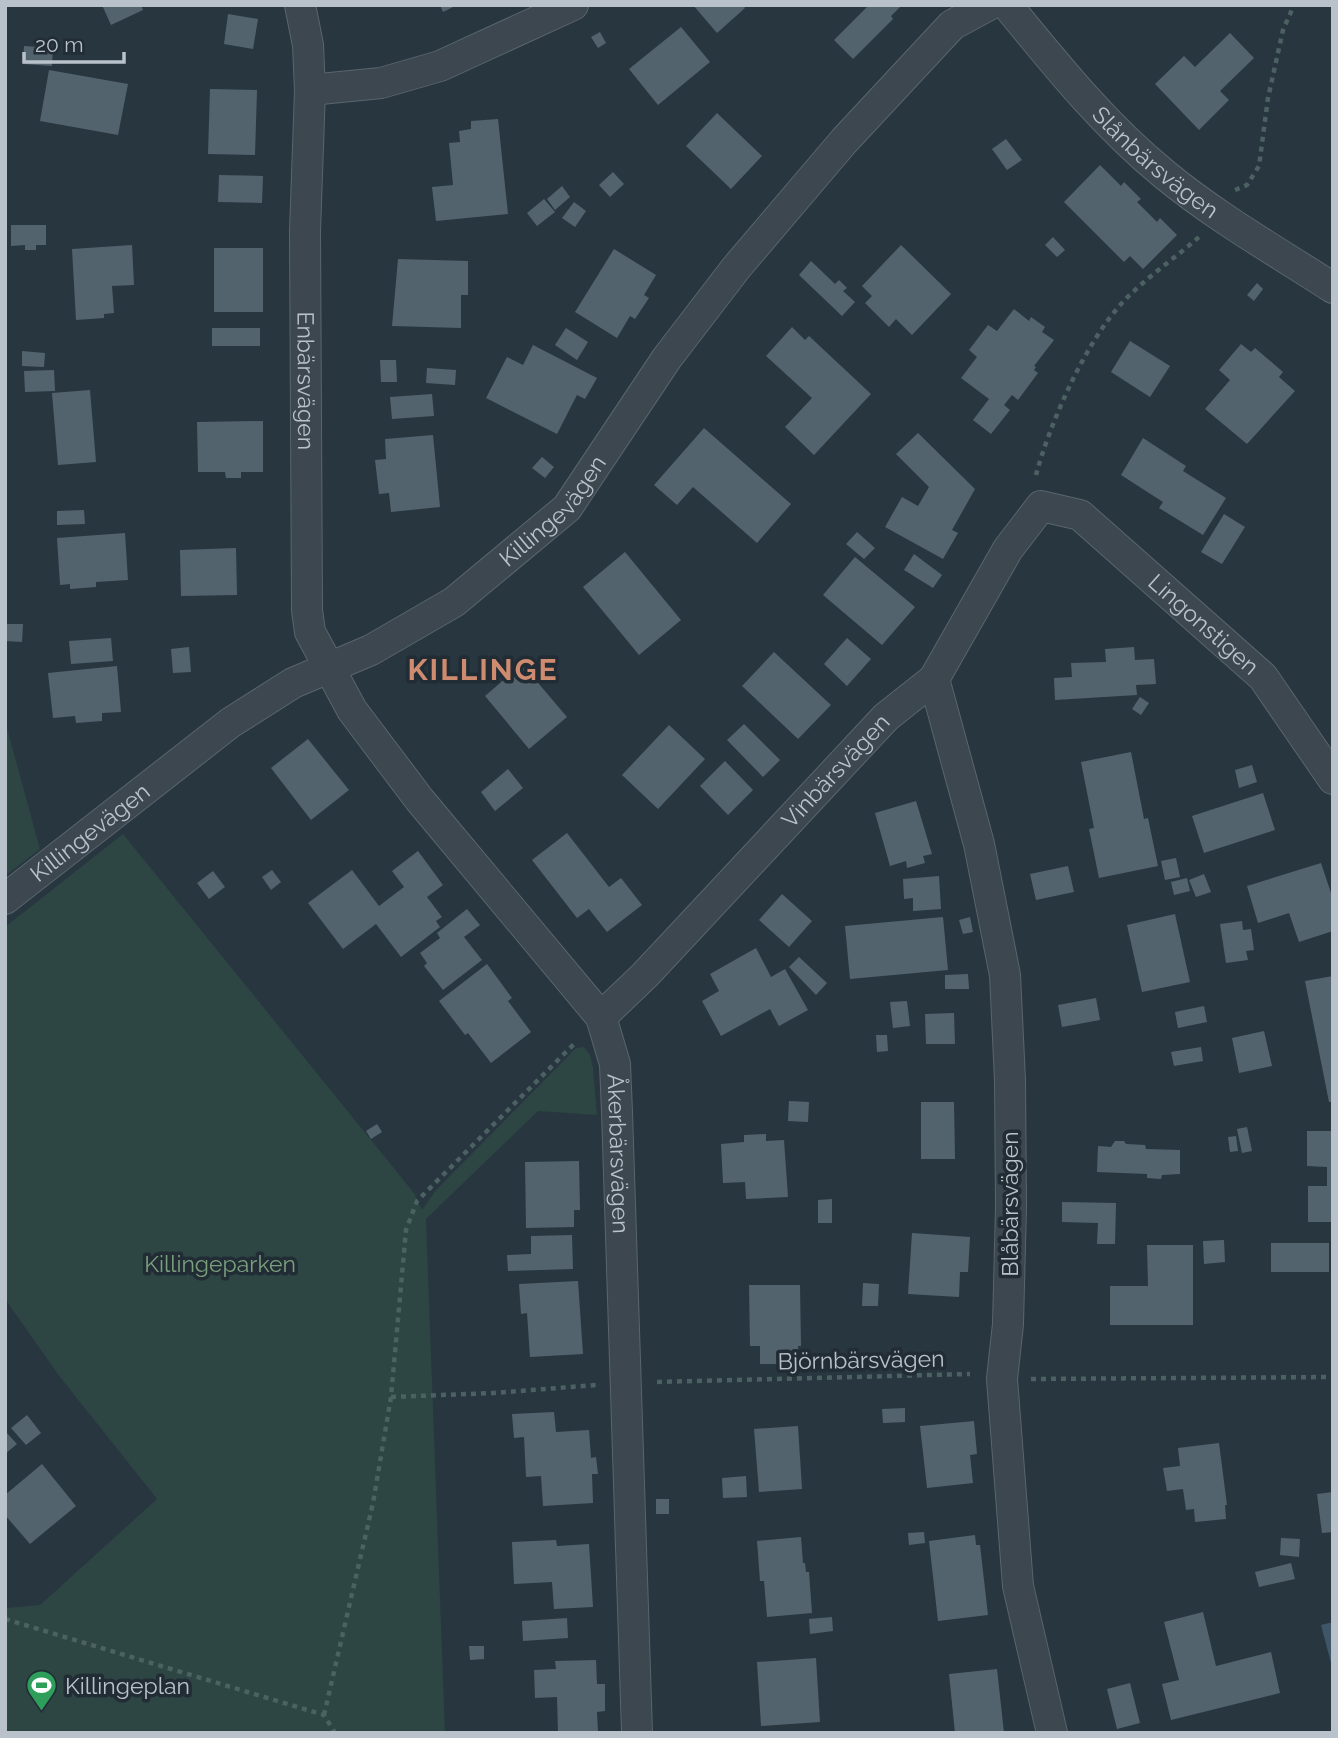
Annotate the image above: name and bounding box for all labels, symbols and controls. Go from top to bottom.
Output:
scale bar [24,21,124,65]
text: 20 m [35,32,83,57]
street label: Slånbärsvägen [1087,101,1224,223]
street label: Enbärsvägen [292,311,320,450]
street label: Killingevägen [494,450,611,572]
street label: Lingonstigen [1143,568,1265,680]
district label: KILLINGE [408,652,558,687]
street label: Vinbärsvägen [776,708,895,833]
street label: Killingevägen [25,777,155,887]
street label: Åkerbärsvägen [602,1073,635,1234]
street label: Blåbärsvägen [996,1131,1023,1277]
park label: Killingeparken [144,1250,296,1277]
street label: Björnbärsvägen [777,1345,945,1374]
sports icon: Killingeplan [25,1669,59,1713]
place label: Killingeplan [65,1672,190,1699]

